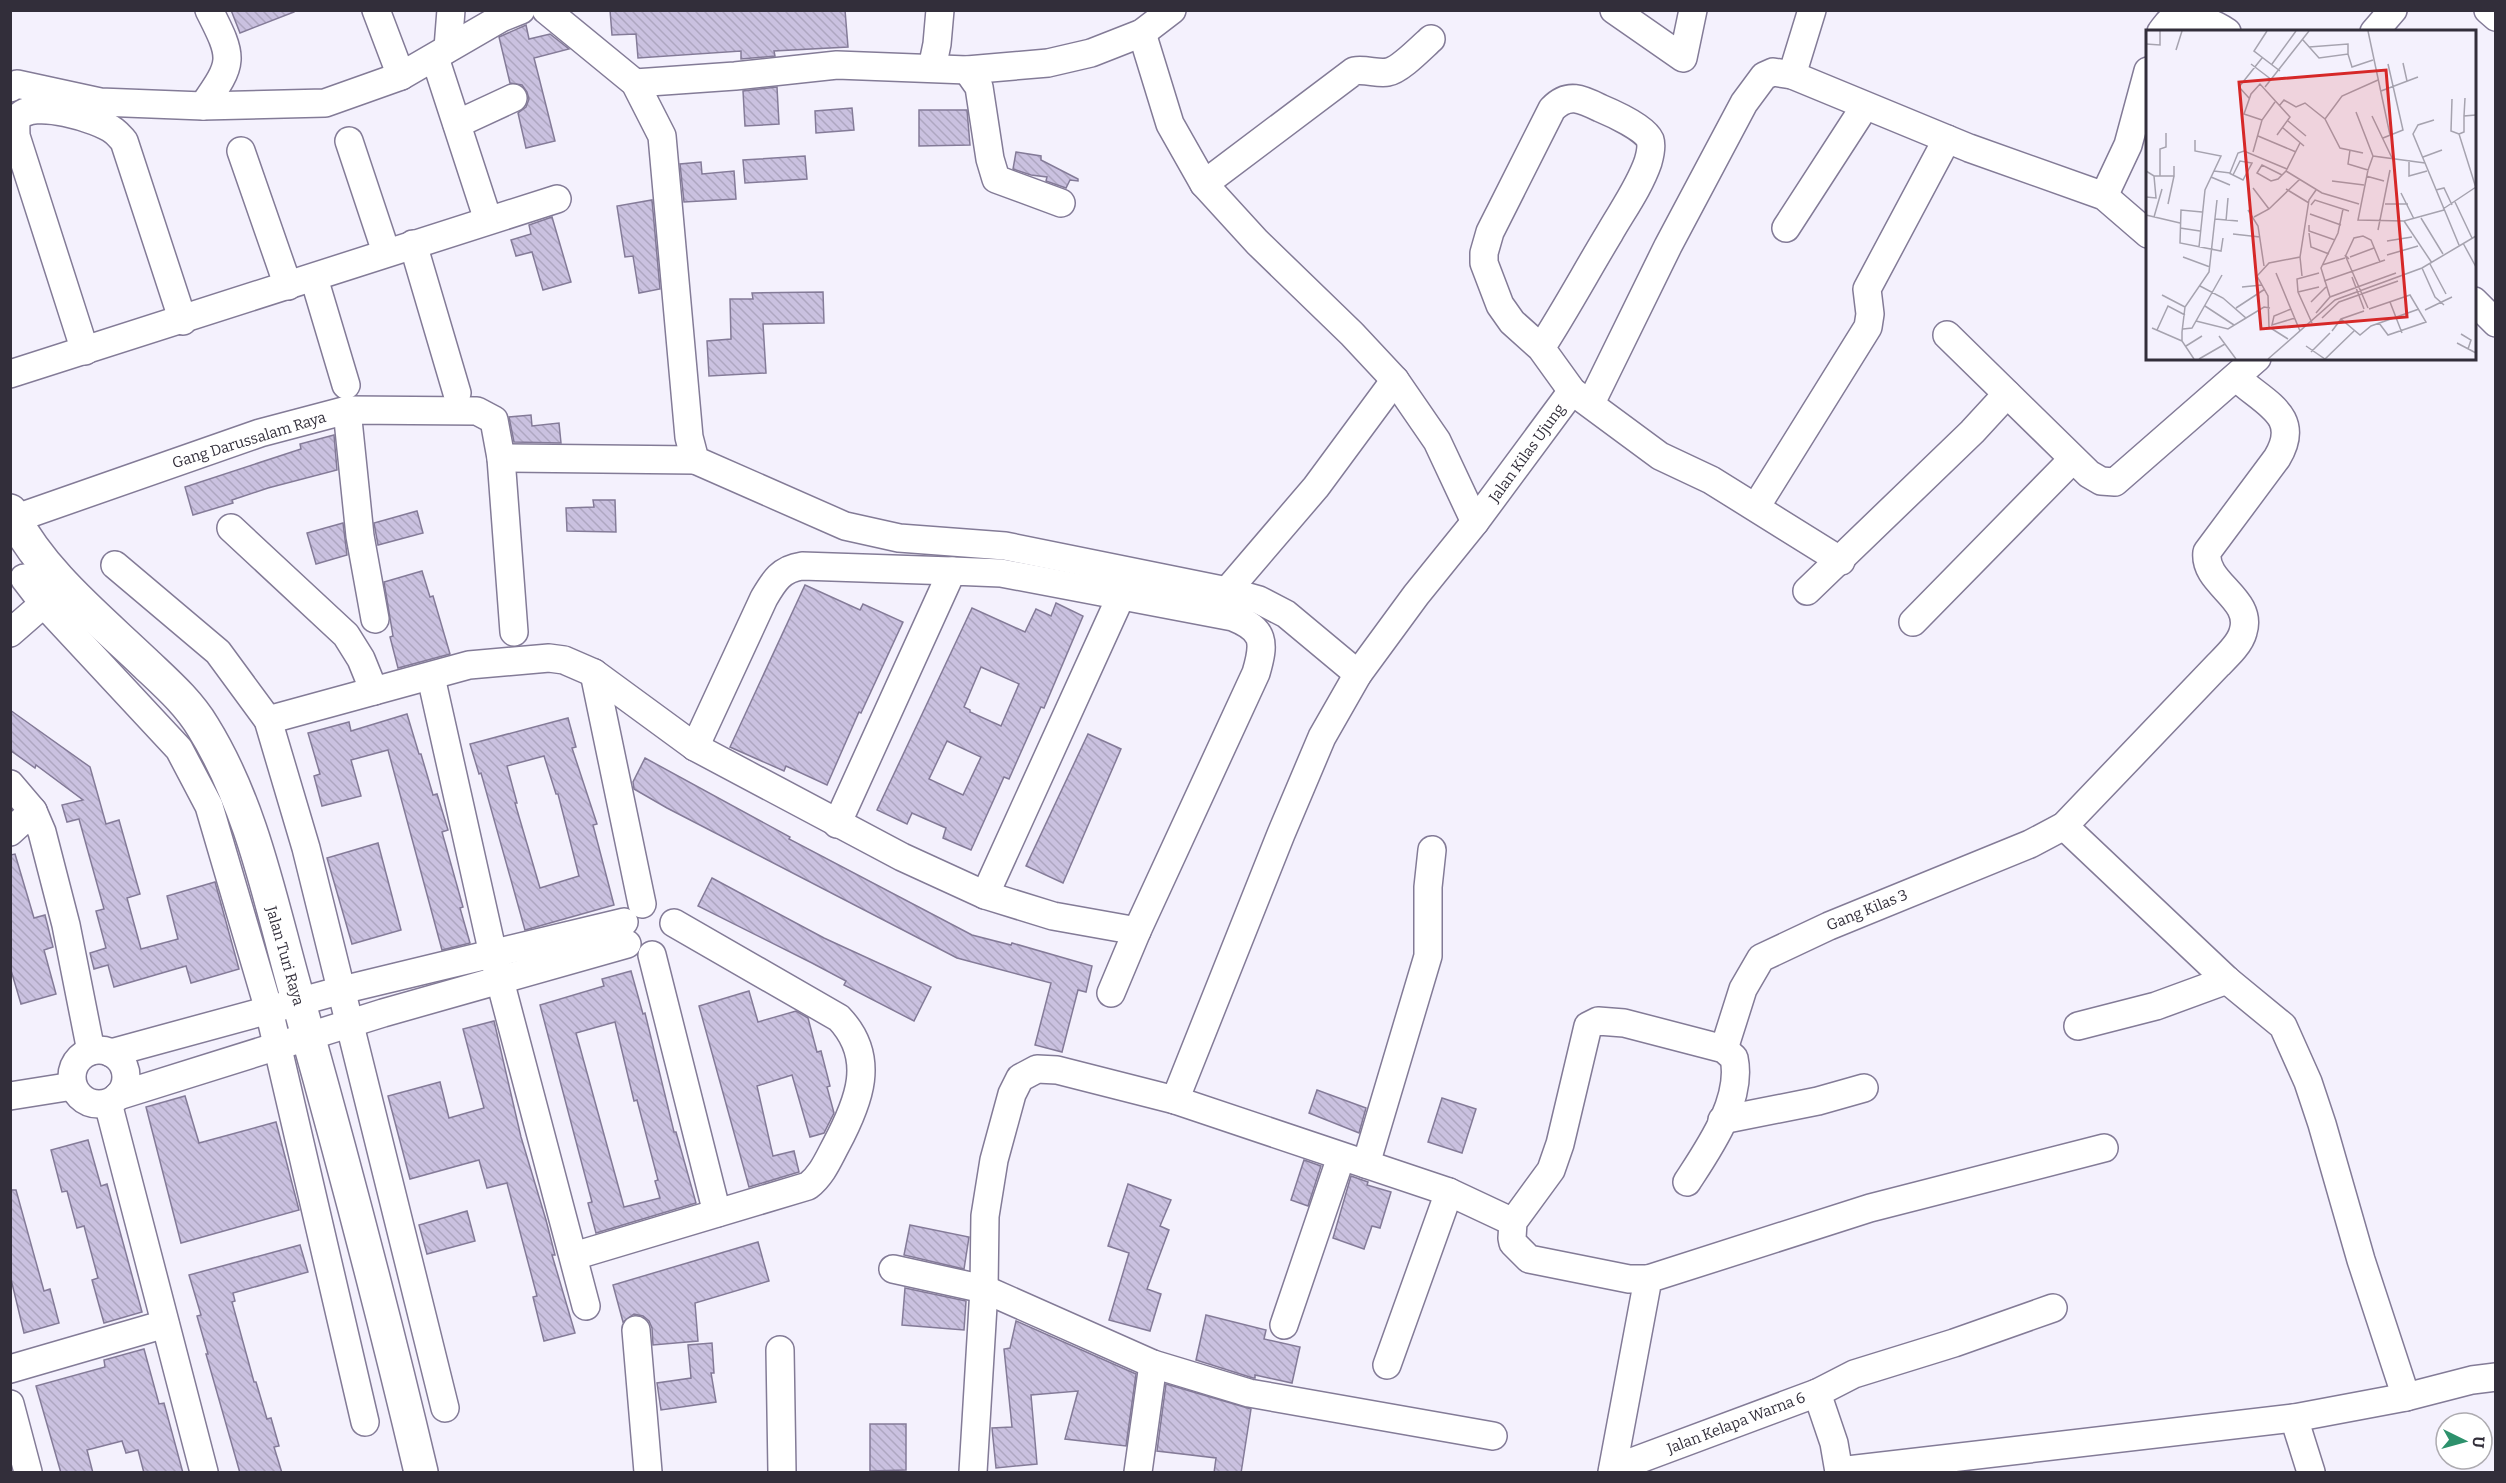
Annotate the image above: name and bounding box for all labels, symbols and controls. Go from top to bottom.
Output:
inset map [2146,30,2476,360]
street label: Jalan Kilas Ujung [1485,400,1569,507]
street label: Gang Darussalam Raya [170,408,328,472]
street label: Gang Kilas 3 [1824,886,1910,934]
street label: Jalan Turi Raya [262,903,308,1008]
street label: Jalan Kelapa Warna 6 [1663,1388,1808,1458]
north arrow [2434,1411,2494,1471]
text: U [2468,1436,2488,1449]

